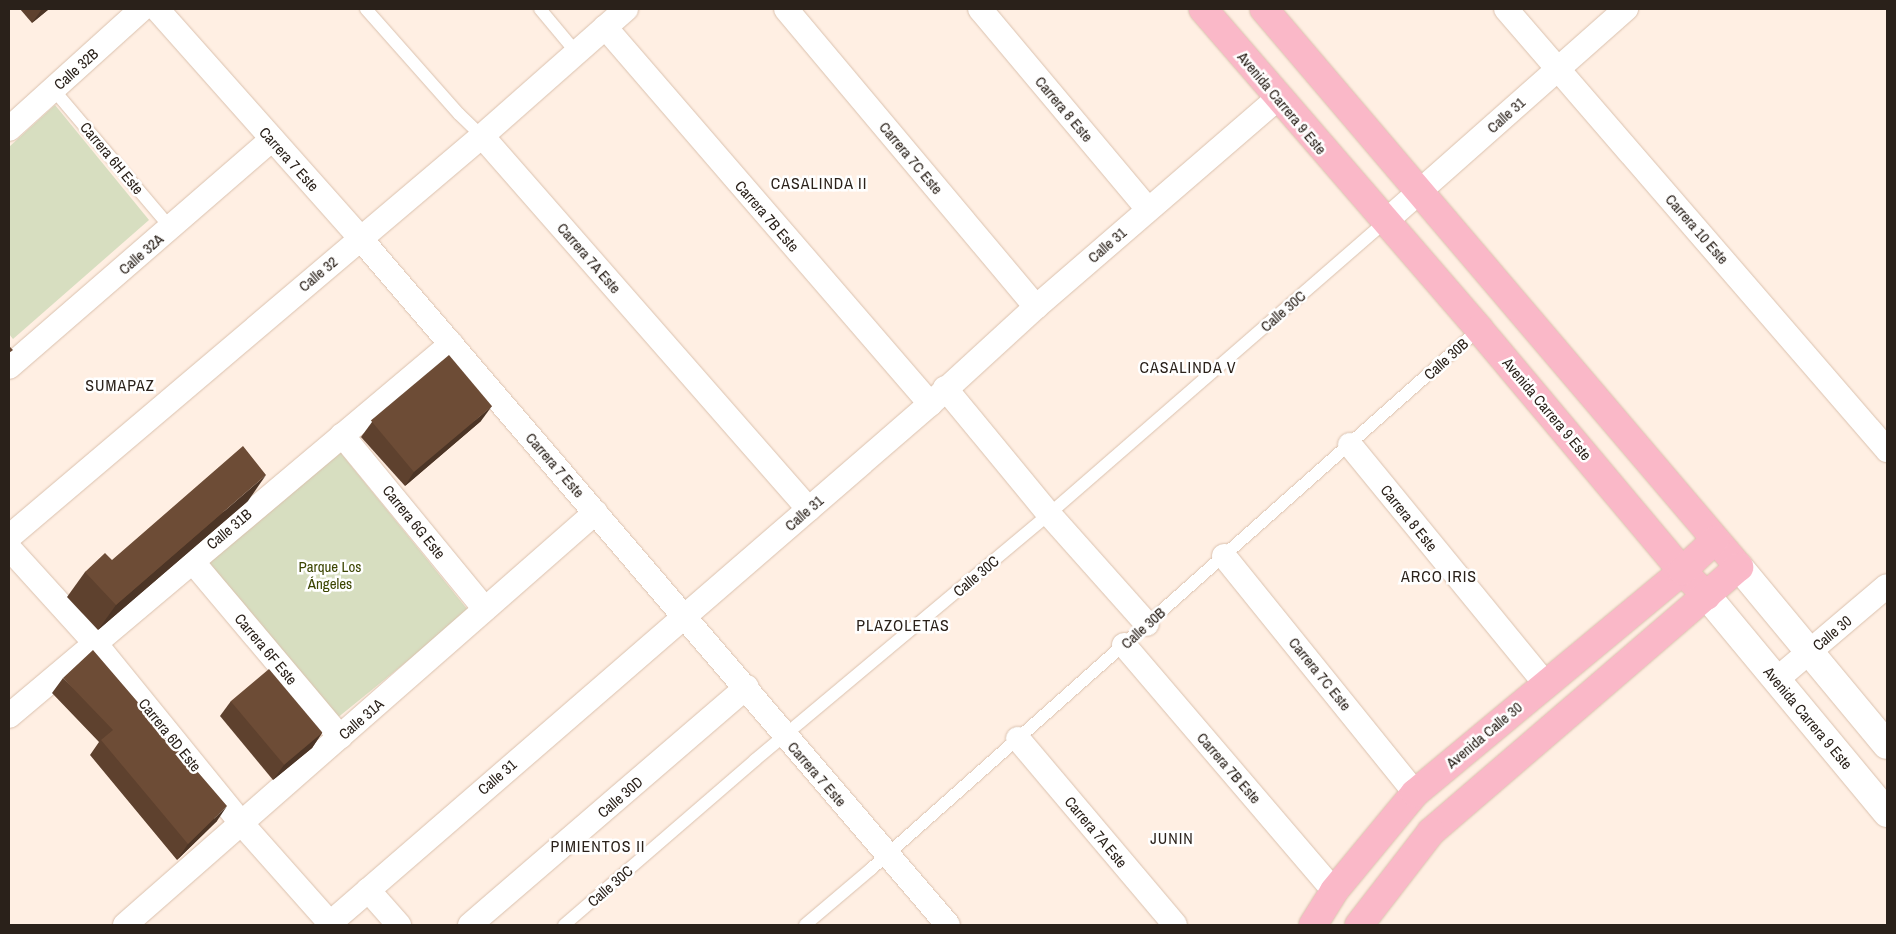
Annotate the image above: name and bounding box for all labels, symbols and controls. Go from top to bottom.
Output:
street label: Calle 32B [50,44,102,94]
street label: Avenida Carrera 9 Este [1234,48,1330,158]
street label: Carrera 8 Este [1031,73,1097,145]
street label: Calle 31 [1483,93,1529,137]
street label: Carrera 6H Este [77,118,147,198]
street label: Carrera 7C Este [876,118,946,198]
street label: Carrera 7 Este [256,123,322,195]
district label: CASALINDA II [769,173,869,193]
street label: Carrera 7B Este [731,177,803,255]
street label: Carrera 10 Este [1662,190,1732,268]
street label: Carrera 7A Este [553,219,625,297]
street label: Calle 31 [1084,223,1130,267]
street label: Calle 32A [115,230,167,278]
street label: Calle 32 [295,253,341,295]
street label: Calle 30C [1257,286,1309,336]
street label: Calle 30B [1420,334,1472,384]
street label: Avenida Carrera 9 Este [1499,354,1595,464]
district label: CASALINDA V [1138,357,1238,377]
district label: SUMAPAZ [84,375,156,395]
street label: Carrera 7 Este [522,429,588,501]
street label: Carrera 8 Este [1377,481,1441,555]
street label: Carrera 6G Este [379,482,449,562]
street label: Calle 31 [781,491,827,535]
street label: Calle 31B [203,505,255,553]
street label: Calle 30C [950,552,1002,600]
park label: Parque Los Ángeles [299,557,361,592]
district label: ARCO IRIS [1400,566,1478,586]
street label: Calle 30B [1117,603,1169,653]
street label: Carrera 6F Este [231,610,301,688]
street label: Calle 30 [1809,612,1855,654]
district label: PLAZOLETAS [855,615,951,635]
street label: Carrera 7C Este [1285,634,1355,714]
street label: Avenida Carrera 9 Este [1760,663,1856,773]
street label: Carrera 6D Este [135,695,205,775]
street label: Calle 31A [335,695,387,743]
street label: Avenida Calle 30 [1442,698,1526,772]
street label: Carrera 7B Este [1193,729,1265,807]
street label: Carrera 7 Este [784,738,850,810]
street label: Calle 31 [474,755,520,799]
street label: Calle 30D [594,772,646,822]
street label: Carrera 7A Este [1061,792,1131,872]
district label: JUNIN [1150,828,1194,848]
district label: PIMIENTOS II [549,836,647,856]
street label: Calle 30C [584,861,636,911]

